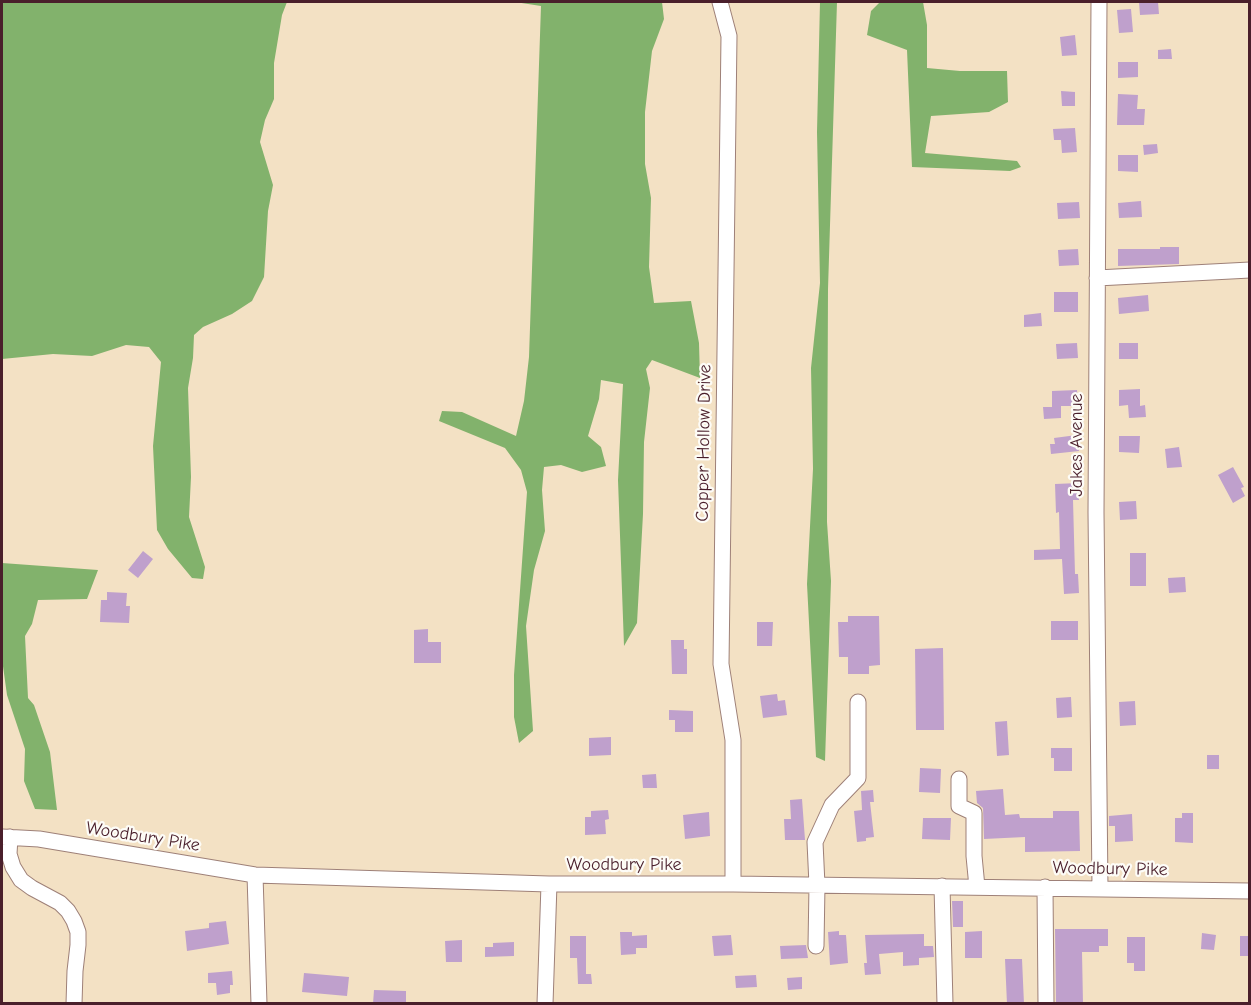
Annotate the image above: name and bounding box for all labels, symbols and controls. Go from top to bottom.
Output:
street label: Copper Hollow Drive [692,364,716,522]
street label: Jakes Avenue [1066,393,1088,497]
street label: Woodbury Pike [85,817,201,857]
street label: Woodbury Pike [566,854,682,876]
street label: Woodbury Pike [1052,857,1168,881]

